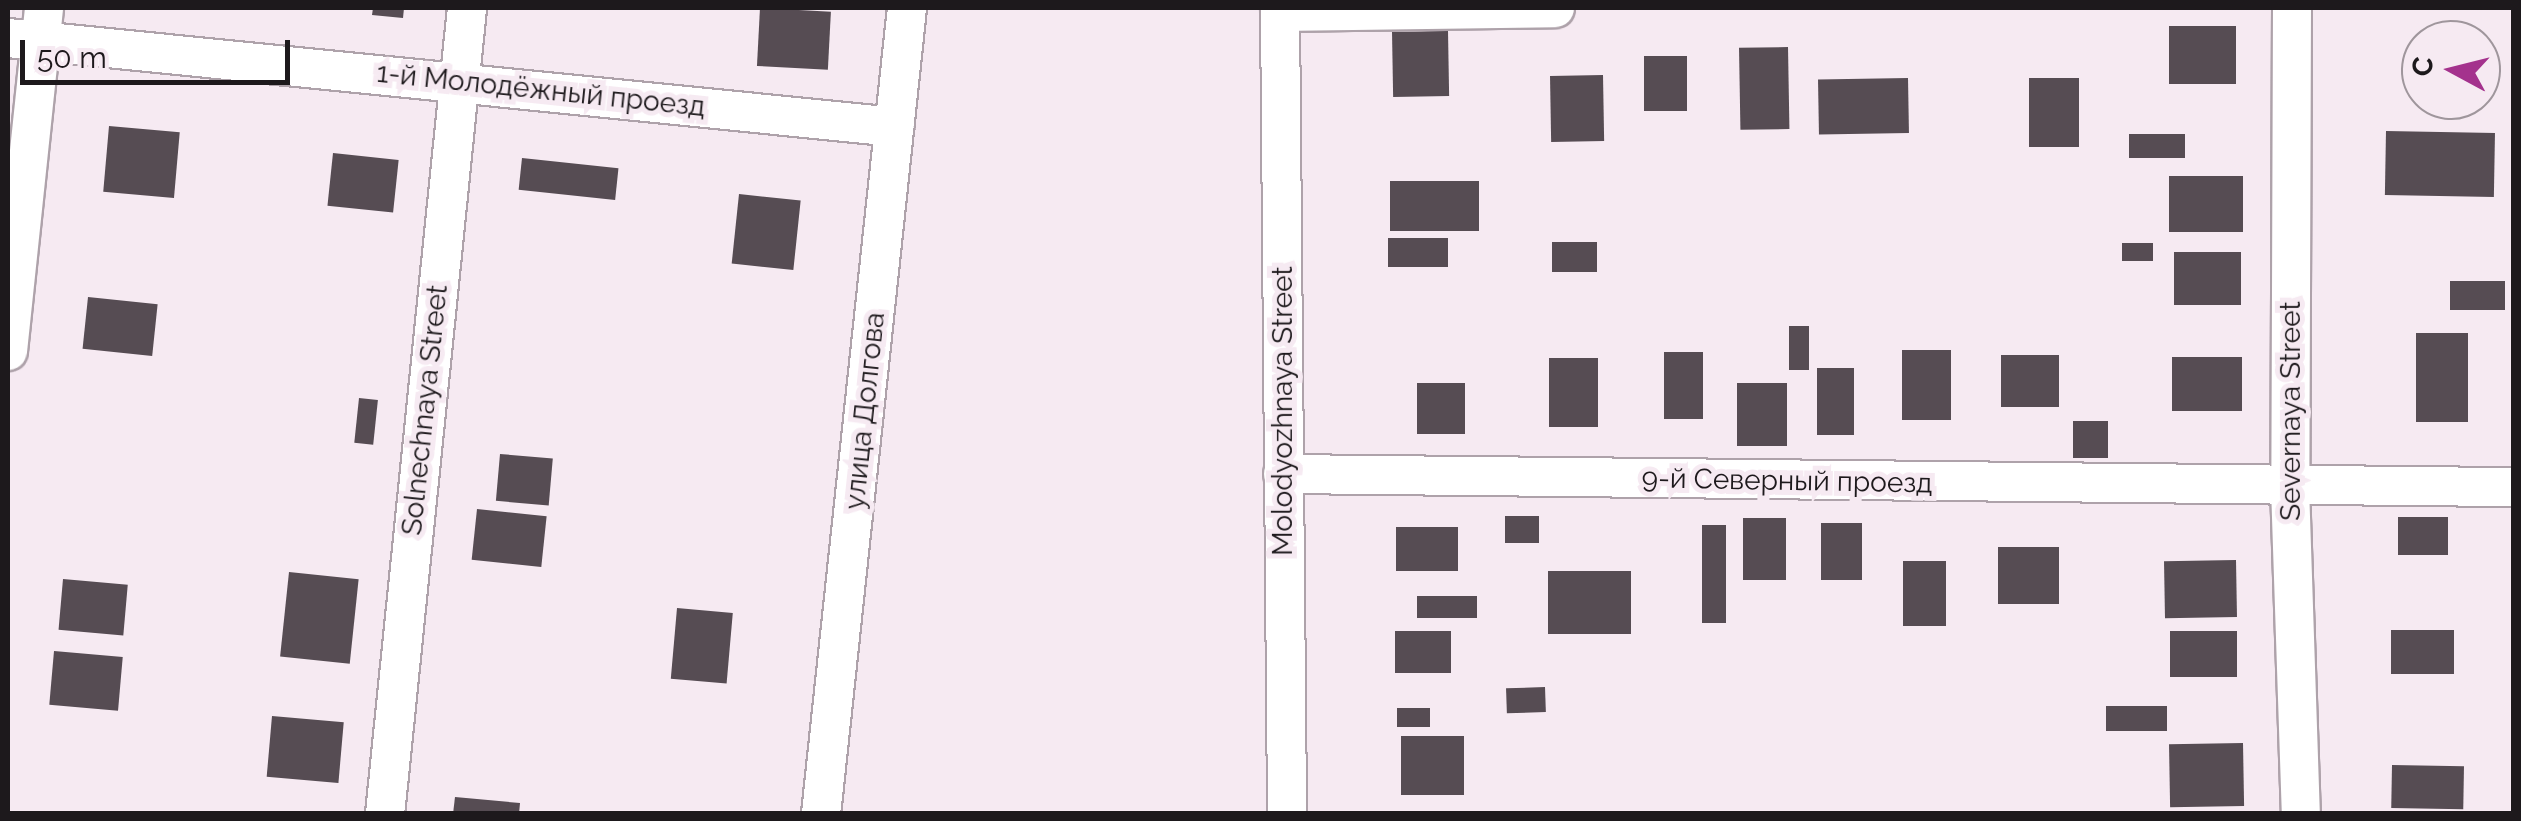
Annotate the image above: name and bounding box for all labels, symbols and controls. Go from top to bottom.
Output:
scale bar [25,20,295,82]
north arrow [2401,20,2501,120]
text: 50 m [37,40,107,75]
text: С [2405,55,2440,78]
street label: 1-й Молодёжный проезд [375,56,707,124]
street label: Molodyozhnaya Street [1266,266,1300,556]
street label: Solnechnaya Street [395,283,455,537]
street label: Severnaya Street [2274,301,2308,521]
street label: улица Долгова [838,311,892,511]
street label: 9-й Северный проезд [1641,462,1933,500]

